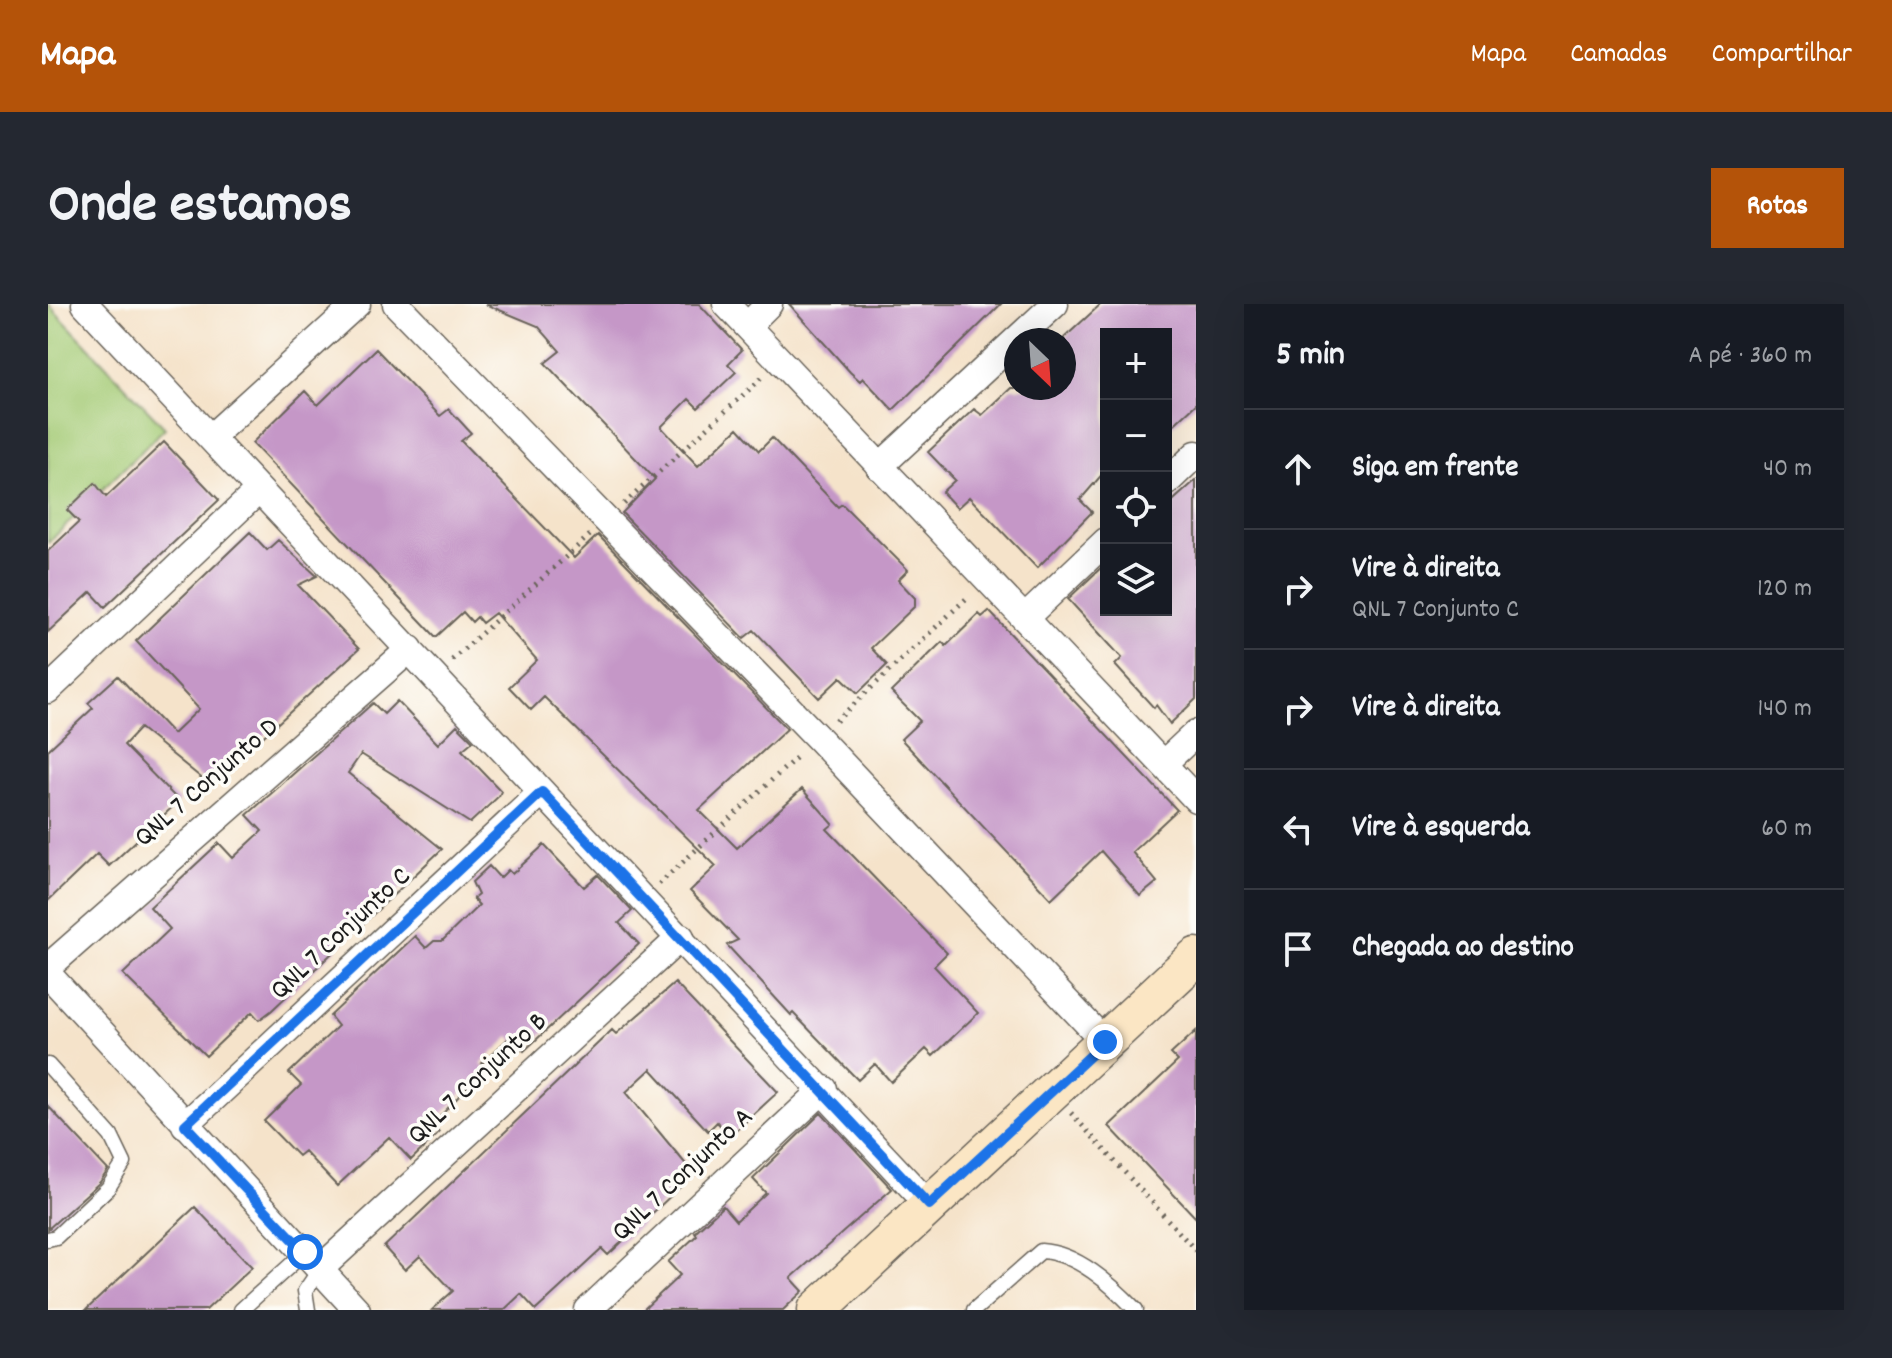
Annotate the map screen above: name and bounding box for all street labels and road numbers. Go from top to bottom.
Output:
street label: QNL 7 Conjunto D [127,710,289,858]
street label: QNL 7 Conjunto C [263,859,421,1011]
street label: QNL 7 Conjunto B [400,1004,558,1156]
street label: QNL 7 Conjunto A [604,1100,764,1252]

